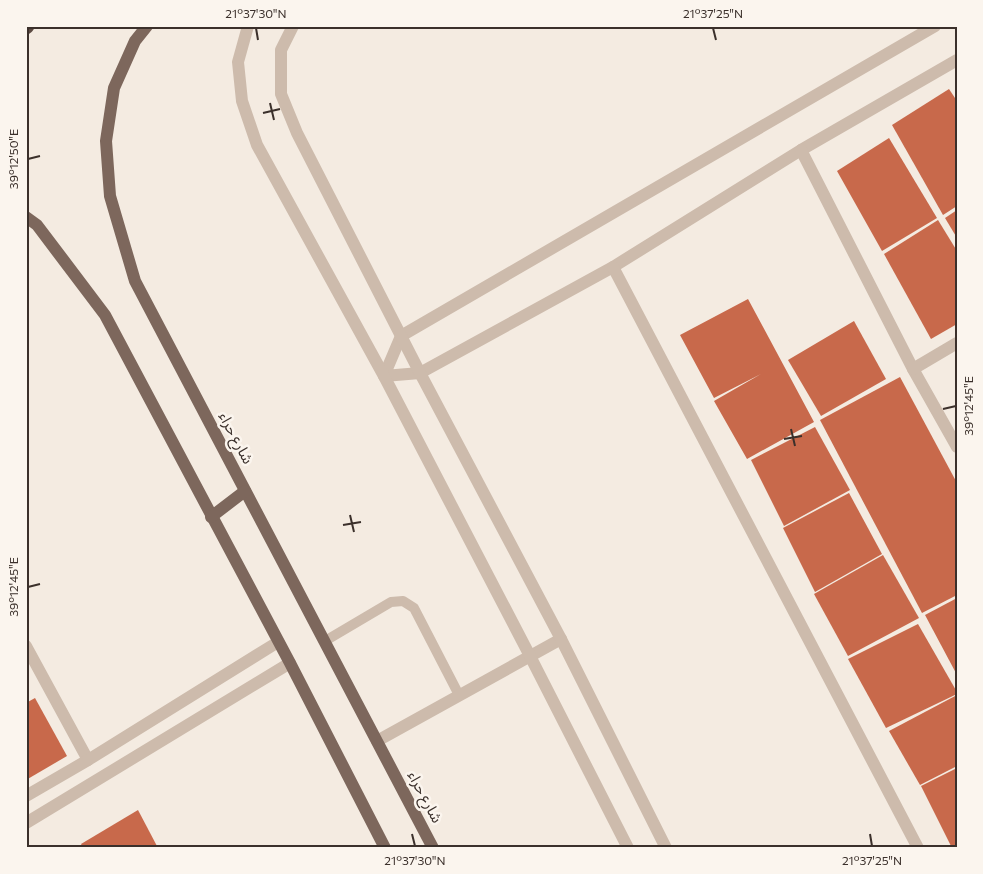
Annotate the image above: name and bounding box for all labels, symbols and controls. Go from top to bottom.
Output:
text: 21°37'30"N [225,6,287,20]
text: 21°37'25"N [683,6,743,20]
text: 39°12'50"E [6,129,20,189]
text: 39°12'45"E [961,376,975,436]
street label: شارع حراء [212,408,258,469]
text: 39°12'45"E [6,557,20,617]
street label: شارع حراء [401,767,447,828]
text: 21°37'30"N [384,853,446,867]
text: 21°37'25"N [842,853,902,867]

